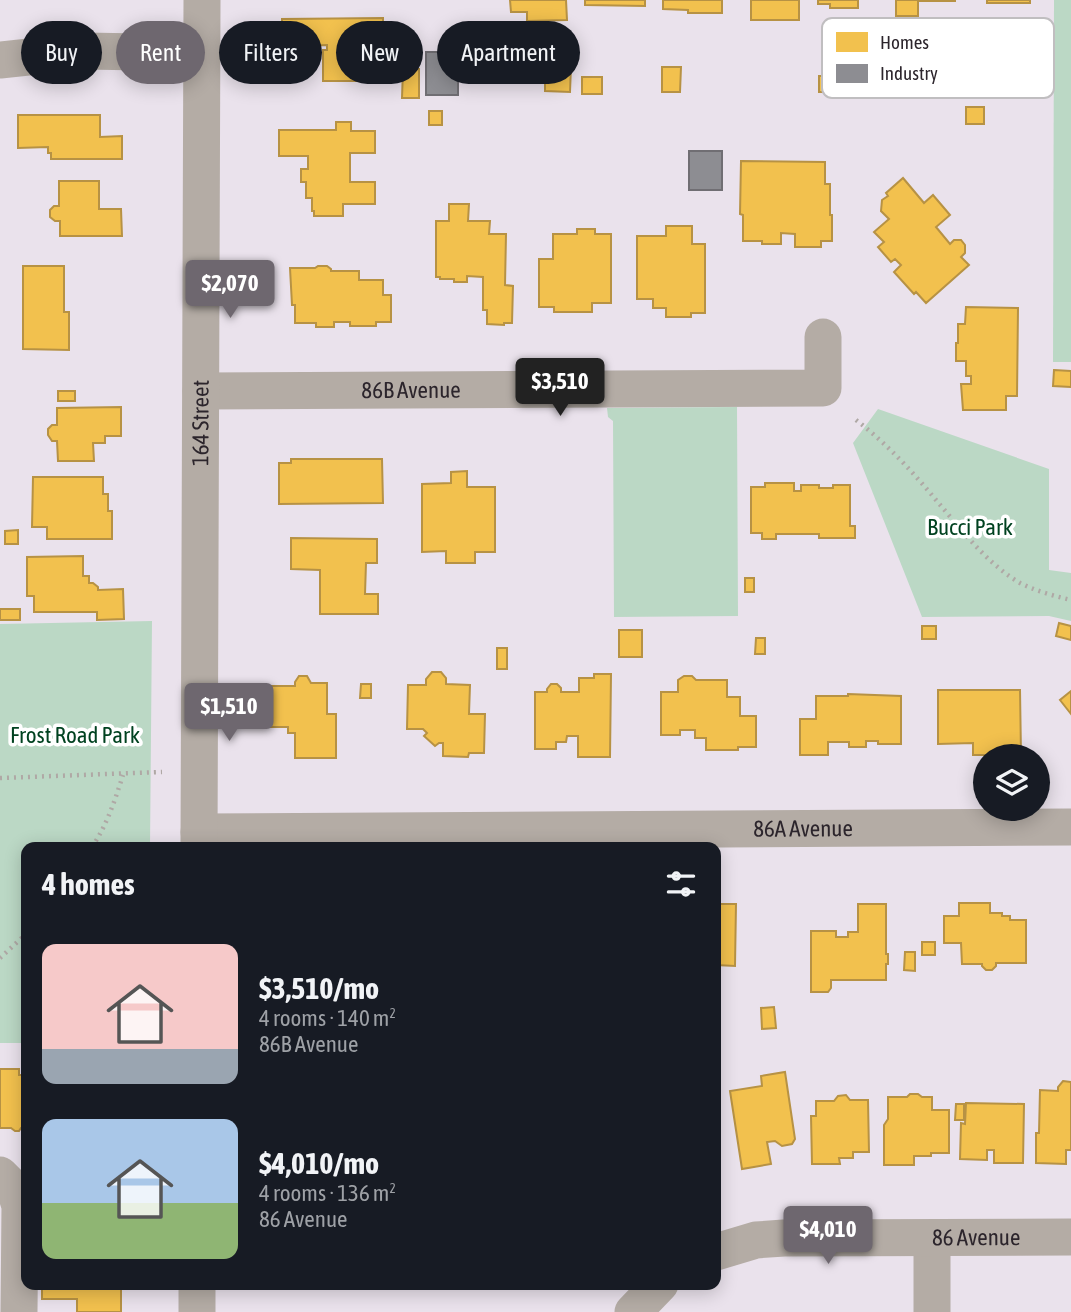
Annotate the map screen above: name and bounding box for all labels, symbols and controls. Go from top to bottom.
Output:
legend [822,18,1054,98]
chip: Buy [21,21,102,84]
chip: Rent [116,21,205,84]
chip: Filters [219,21,322,84]
chip: New [336,21,423,84]
chip: Apartment [437,21,580,84]
text: Homes [880,31,929,53]
text: Industry [880,62,938,84]
pin: $2,070 [173,260,287,320]
text: $2,070 [202,270,259,296]
pin: $3,510 [503,358,617,418]
text: $3,510 [532,368,589,394]
street label: 86B Avenue [361,377,461,403]
street label: 164 Street [187,380,214,466]
park label: Bucci Park [927,514,1013,540]
pin: $1,510 [172,684,286,743]
text: $1,510 [201,693,258,719]
park label: Frost Road Park [10,722,140,748]
map controls [973,744,1050,821]
button: layers [973,744,1050,821]
street label: 86A Avenue [753,815,853,842]
icon: filters [662,865,700,903]
text: 4 homes [42,867,135,901]
text: $3,510/mo [259,971,379,1005]
icon: home [98,972,182,1056]
text: 4 rooms · 140 m² [259,1005,396,1031]
text: 86B Avenue [259,1031,358,1057]
text: $4,010/mo [259,1146,379,1180]
icon: home [98,1147,182,1231]
text: 4 rooms · 136 m² [259,1180,396,1206]
text: 86 Avenue [259,1206,347,1232]
pin: $4,010 [771,1206,885,1266]
text: $4,010 [800,1216,857,1242]
street label: 86 Avenue [932,1224,1020,1250]

